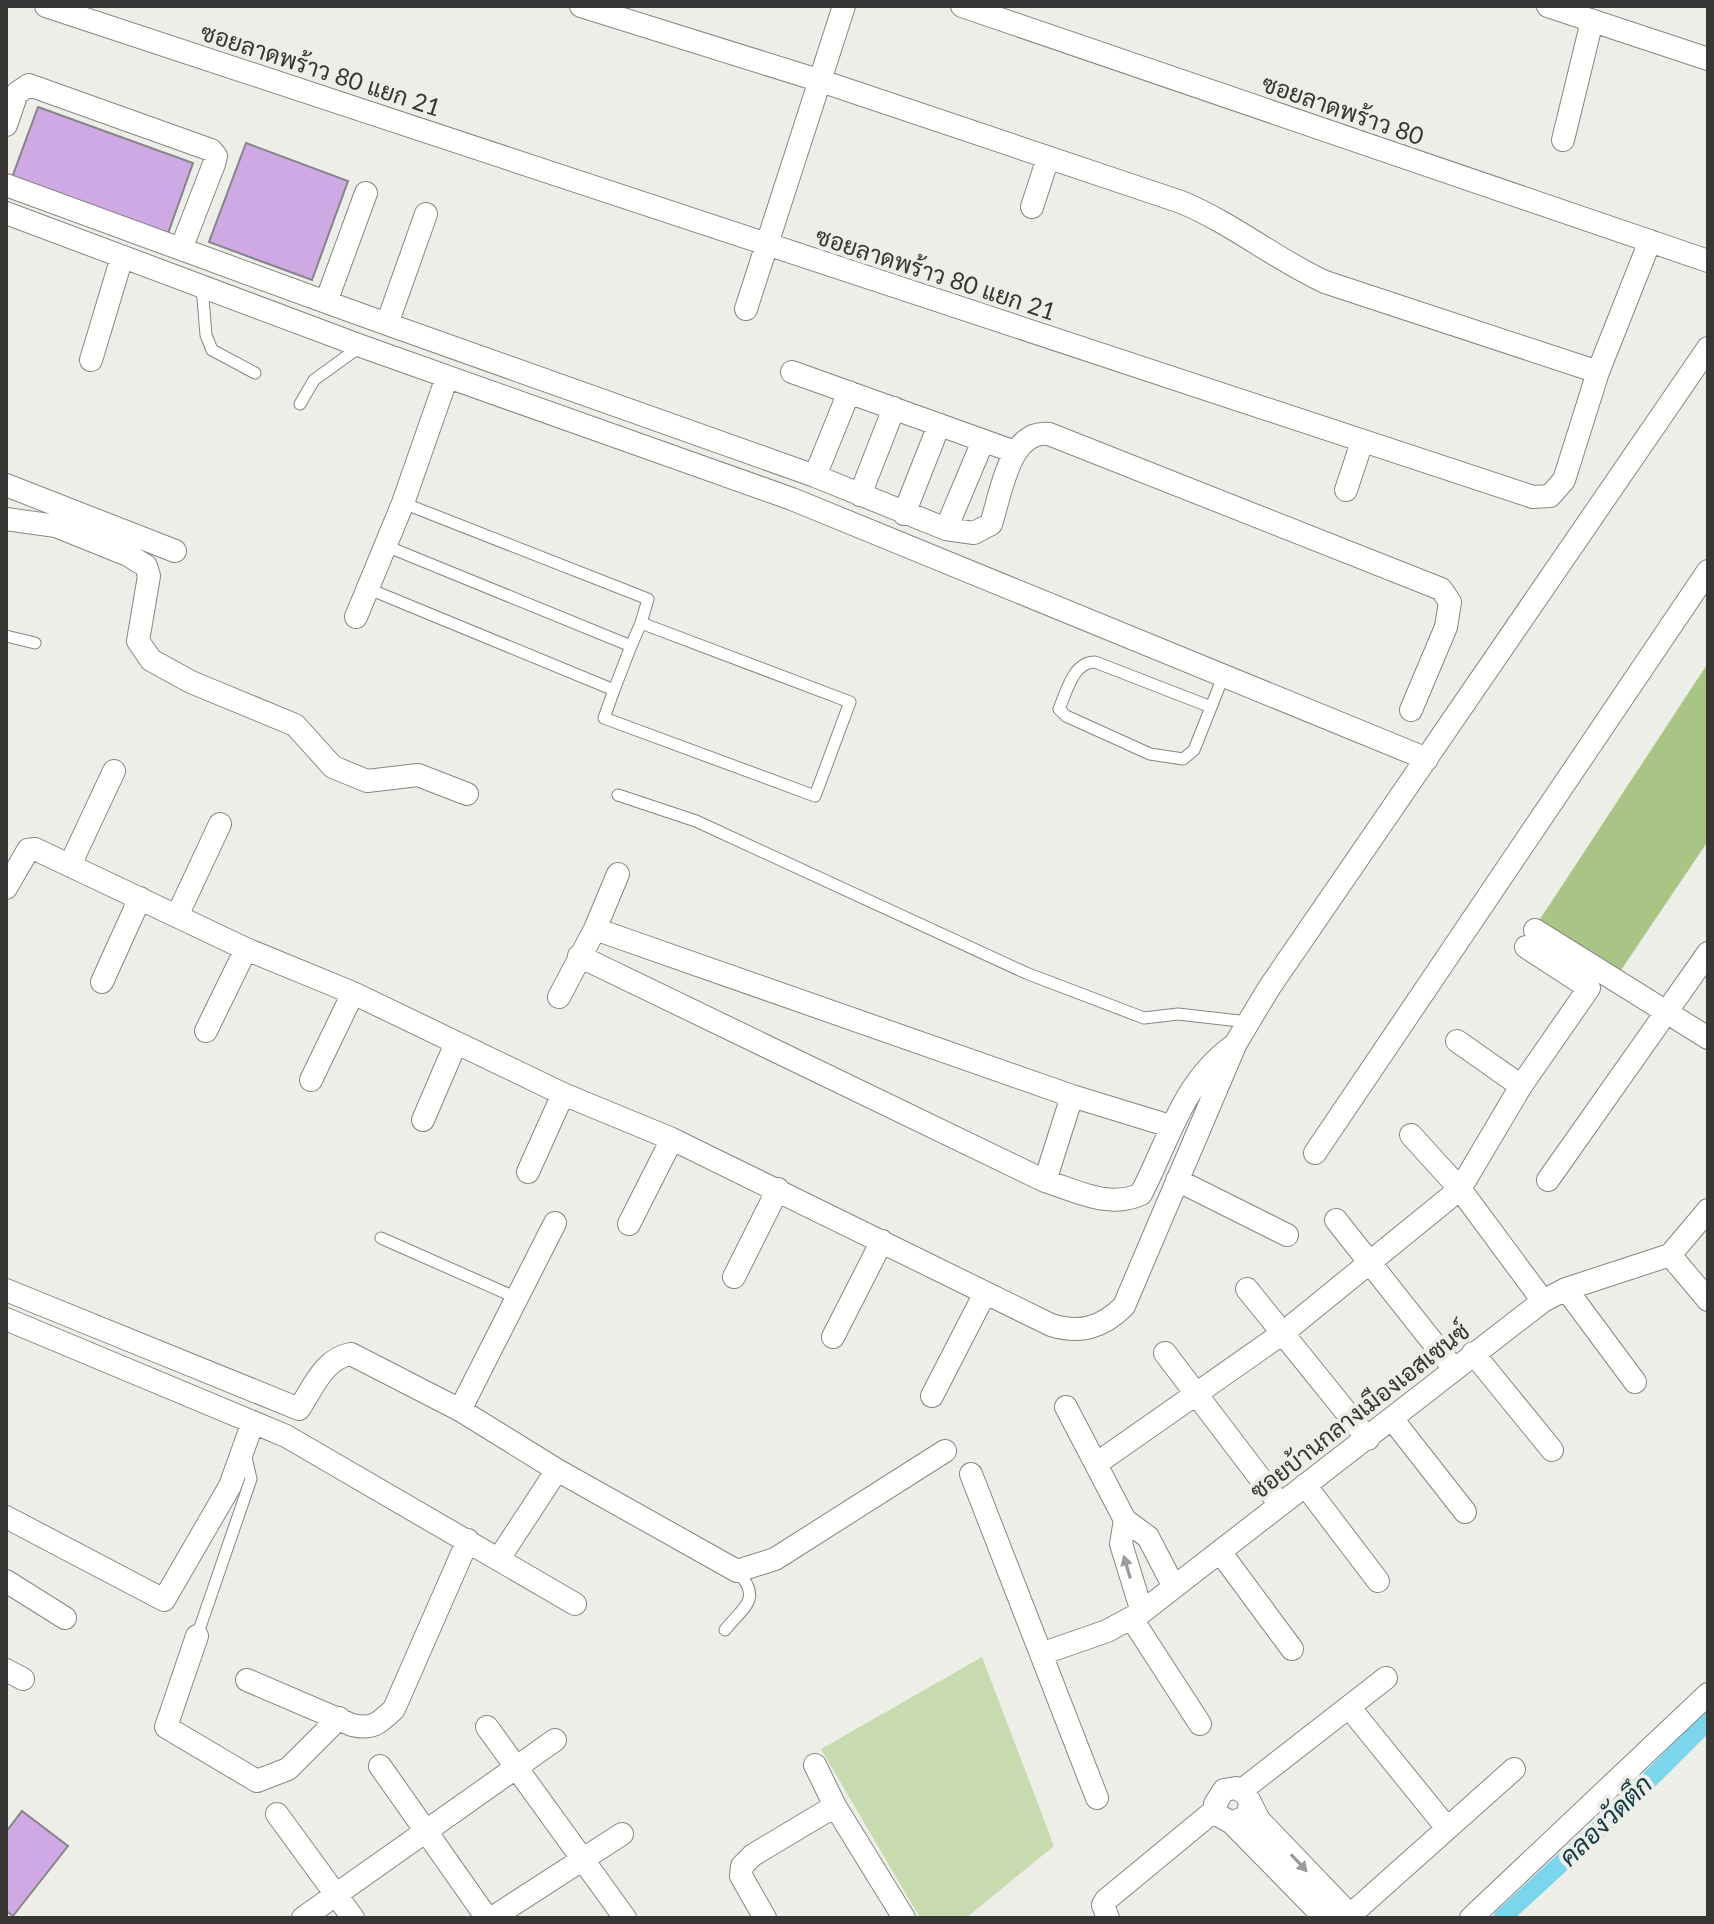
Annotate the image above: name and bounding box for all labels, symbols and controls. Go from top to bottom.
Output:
street label: ซอยลาดพร้าว 80 แยก 21 [197,16,445,122]
street label: ซอยลาดพร้าว 80 [1258,68,1428,150]
street label: ซอยลาดพร้าว 80 แยก 21 [812,220,1060,326]
street label: ซอยบ้านกลางเมืองเอสเซนซ์ [1244,1315,1474,1505]
one-way arrow [1120,1554,1133,1578]
water label: คลองวัดตึก [1552,1768,1658,1872]
one-way arrow [1290,1854,1308,1873]

